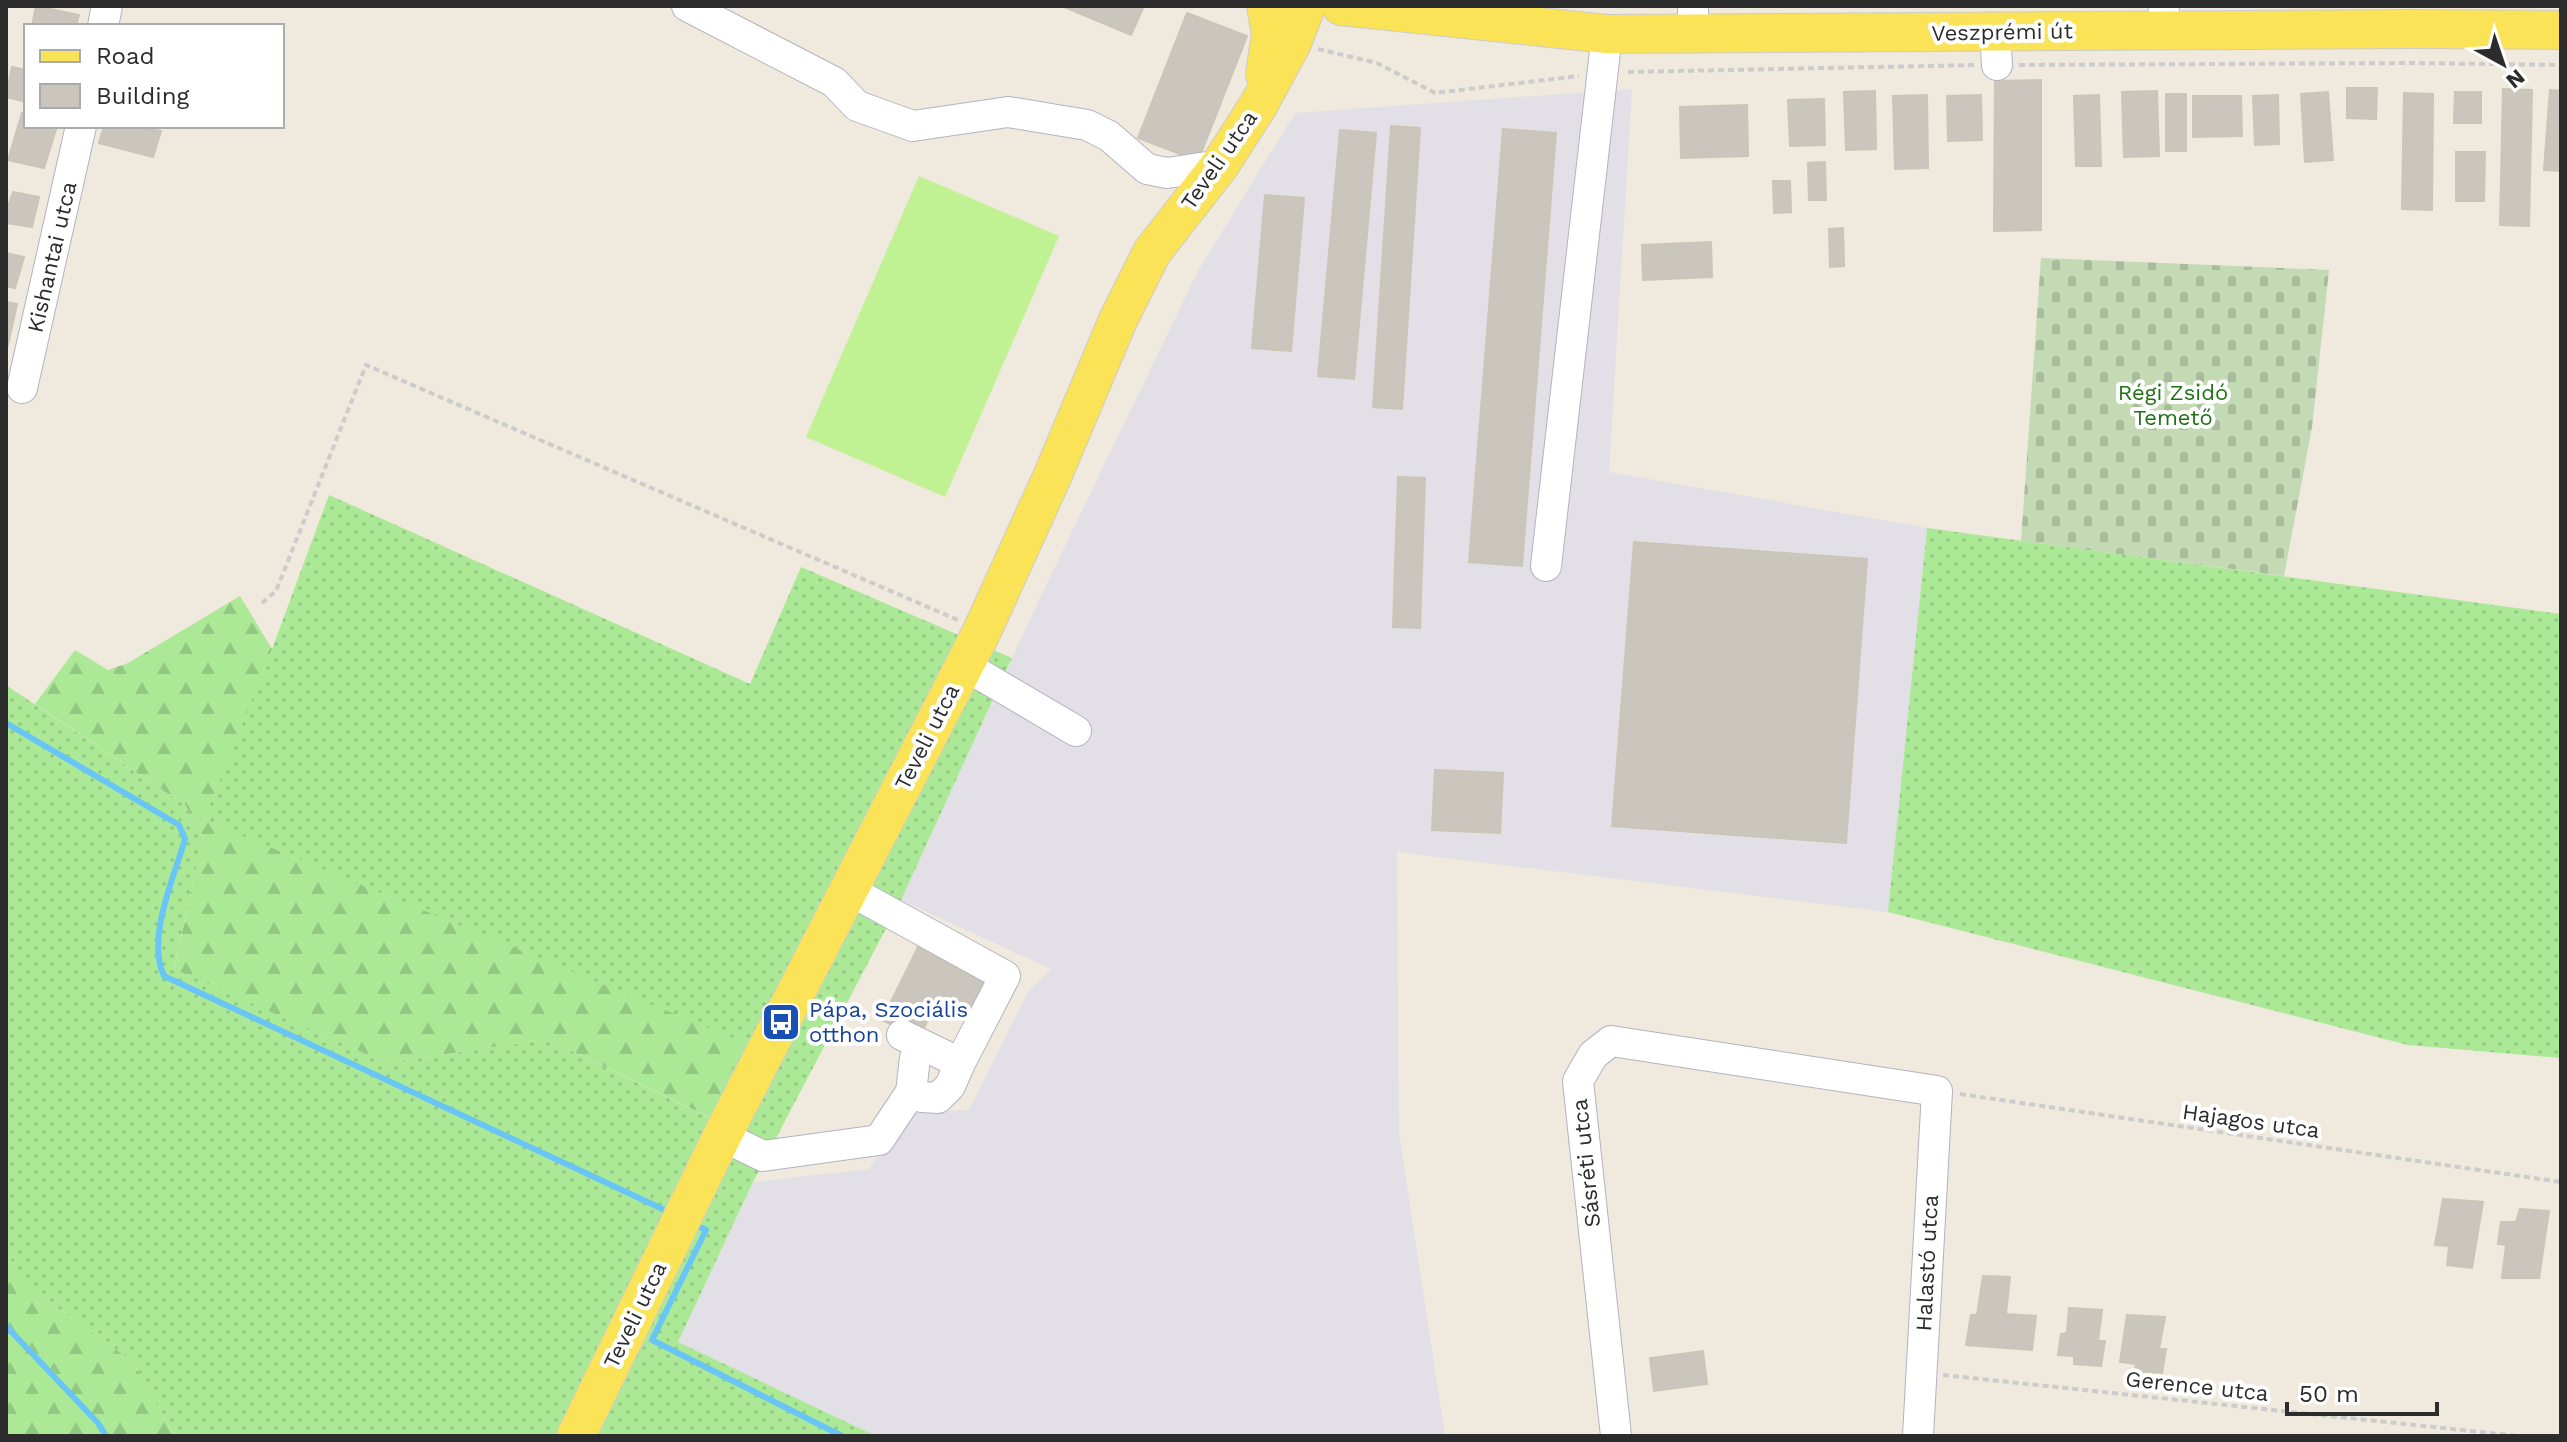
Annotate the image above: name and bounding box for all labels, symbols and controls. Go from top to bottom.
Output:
street label: Veszprémi út [1931,18,2073,46]
legend [24,24,284,128]
north arrow [2463,24,2543,104]
text: Road [96,42,155,70]
text: N [2501,64,2530,94]
text: Building [96,82,189,110]
street label: Teveli utca [1176,106,1262,214]
street label: Kishantai utca [22,179,82,335]
park label: Régi Zsidó Temető [2118,380,2228,430]
street label: Teveli utca [890,680,964,794]
place label: Pápa, Szociális otthon [809,997,968,1047]
bus stop icon: Pápa, Szociális otthon [760,1001,802,1043]
street label: Sásréti utca [1567,1098,1605,1228]
street label: Hajagos utca [2181,1099,2321,1143]
street label: Halastó utca [1911,1194,1943,1332]
street label: Teveli utca [599,1258,671,1372]
street label: Gerence utca [2124,1366,2270,1406]
scale bar [2287,1366,2437,1416]
text: 50 m [2299,1380,2359,1408]

